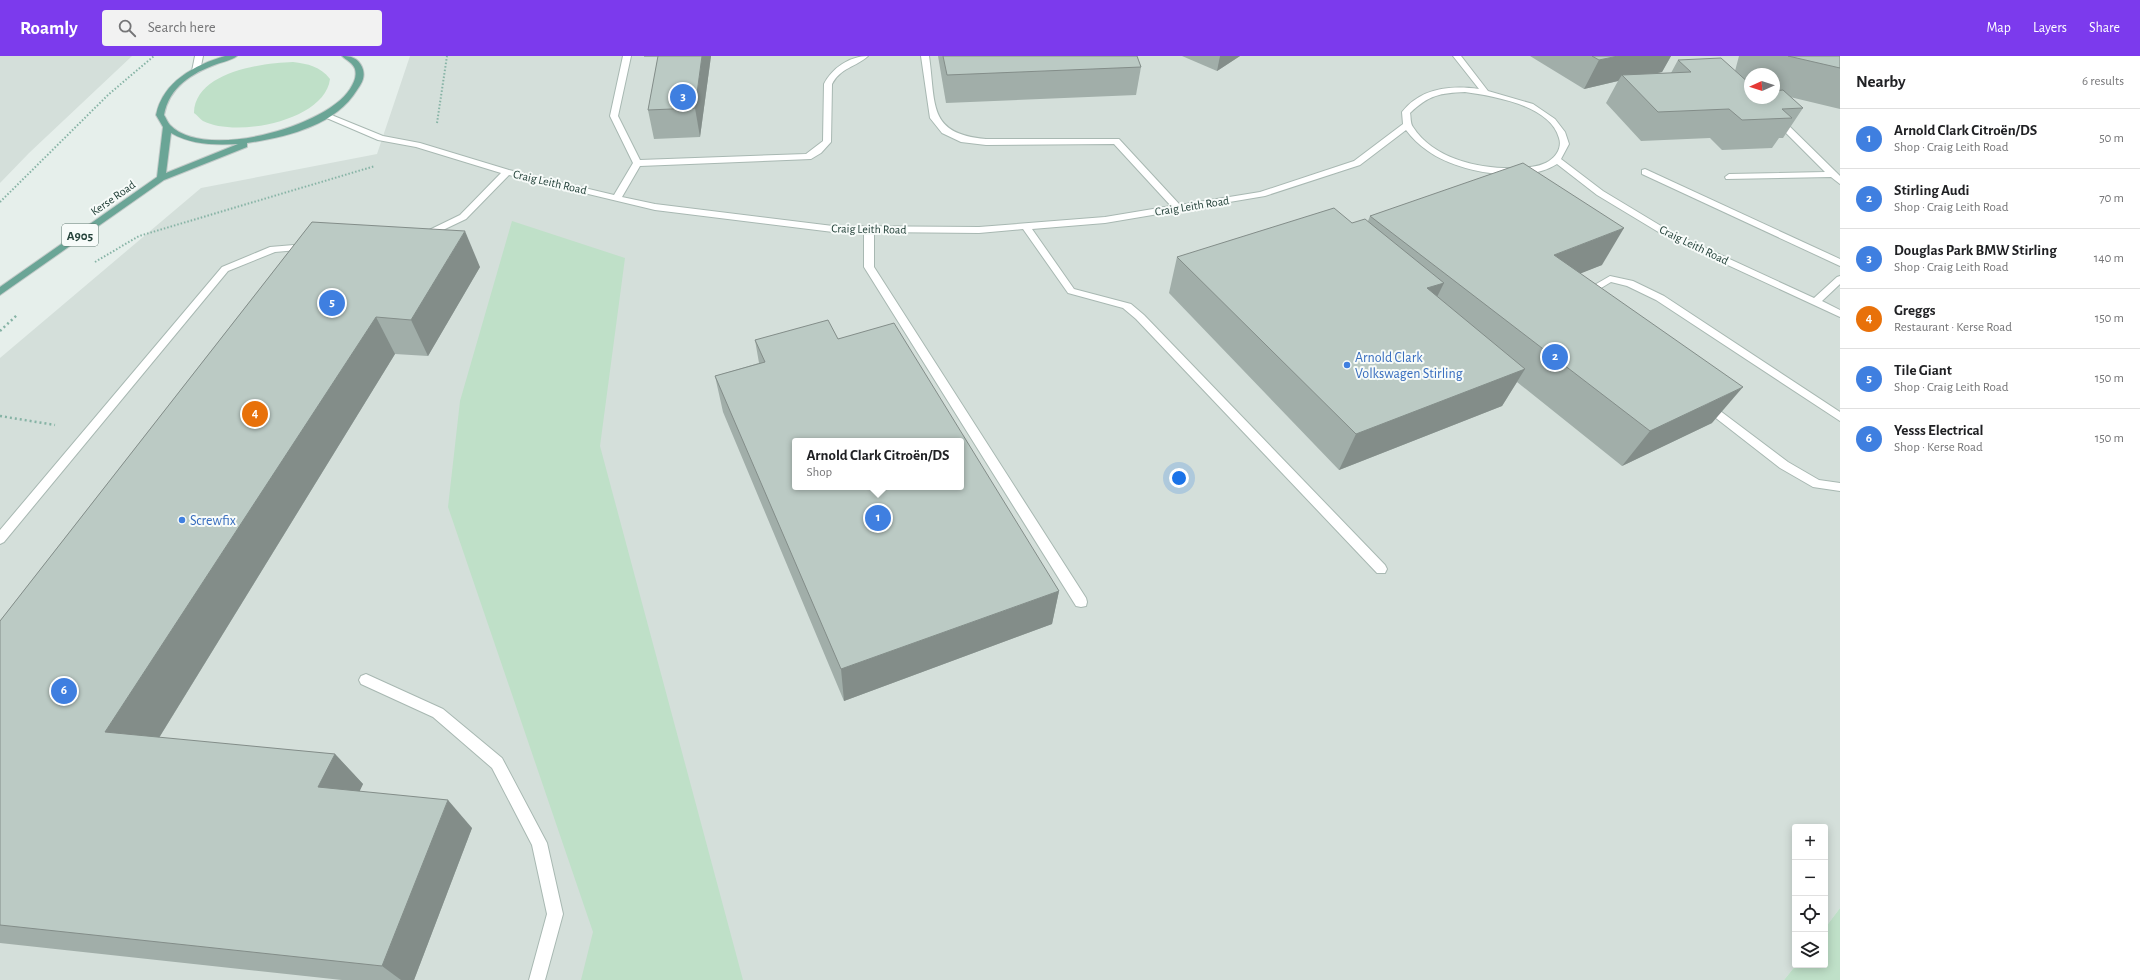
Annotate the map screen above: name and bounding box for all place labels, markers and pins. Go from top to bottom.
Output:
pin: 3 [670,82,696,112]
pin: 5 [319,288,345,318]
pin: 2 [1542,342,1568,372]
place label: Arnold Clark Volkswagen Stirling [1355,351,1463,381]
marker: Arnold Clark Volkswagen Stirling [1342,360,1352,370]
pin: 4 [242,399,268,429]
pin: 1 [865,503,891,533]
place label: Screwfix [190,514,236,528]
marker: Screwfix [177,515,187,525]
pin: 6 [51,676,77,706]

